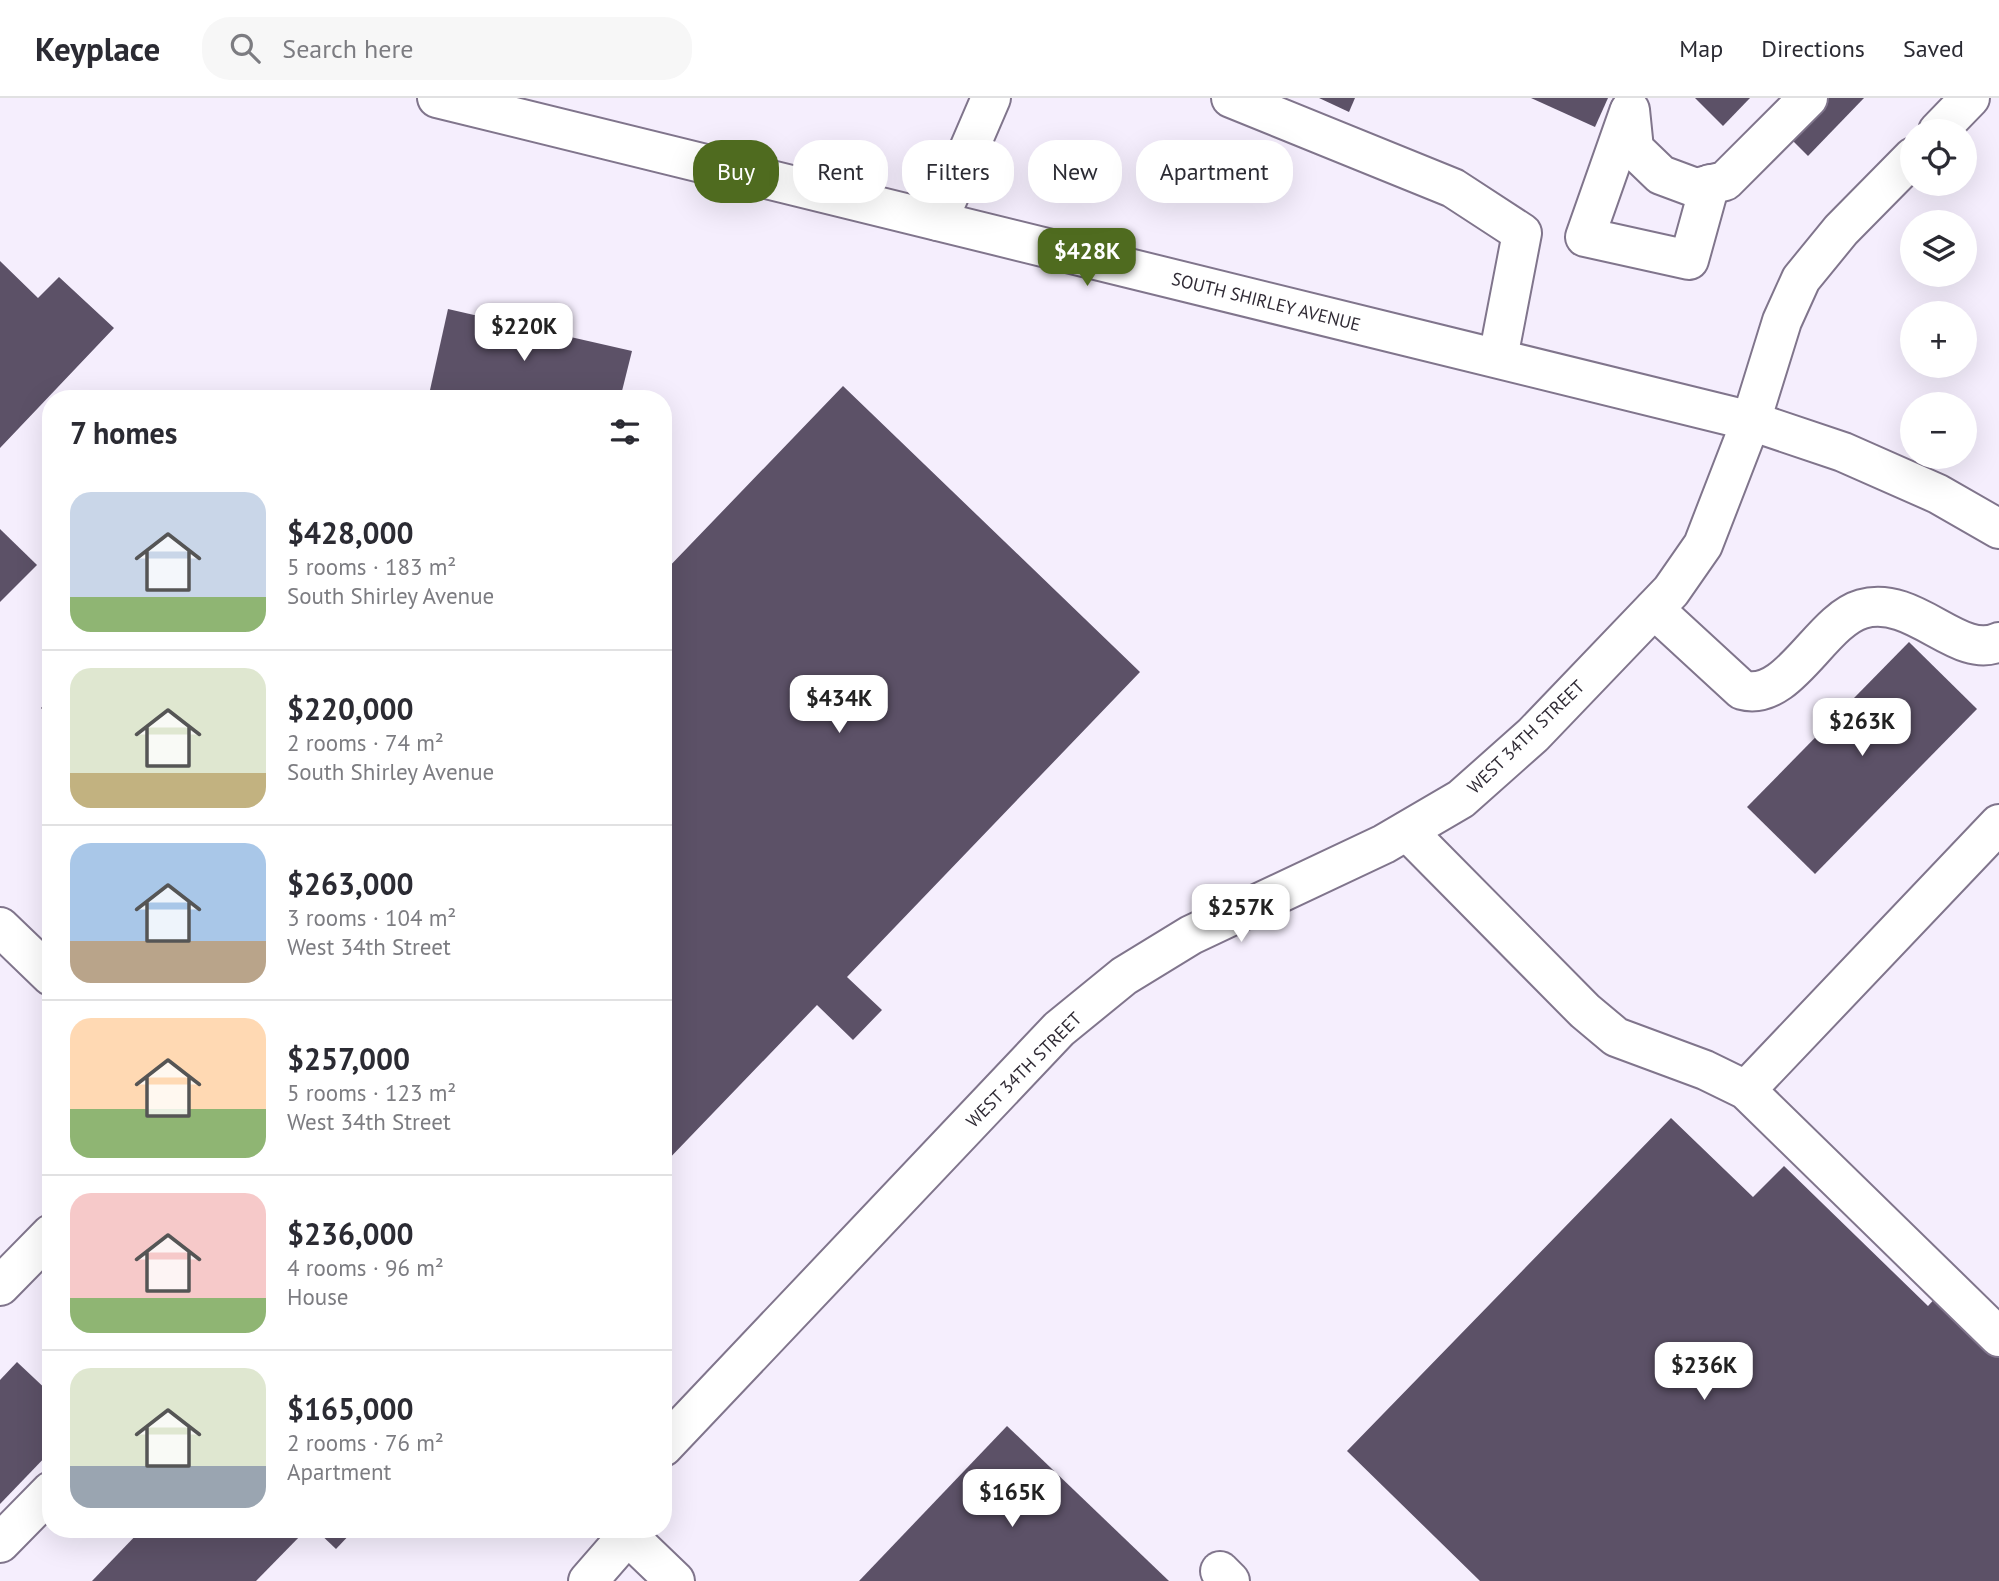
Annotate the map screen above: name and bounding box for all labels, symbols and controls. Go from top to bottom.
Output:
search box [202,17,692,80]
text: Keyplace [35,27,160,70]
icon: search [226,29,264,67]
text: Search here [282,32,413,65]
text: Map [1679,33,1723,64]
text: Directions [1761,33,1865,64]
text: Saved [1903,33,1964,64]
map controls [1900,119,1977,469]
button: locate [1900,119,1977,196]
chip: Buy [693,140,779,203]
chip: Rent [793,140,888,203]
chip: Filters [902,140,1014,203]
chip: New [1028,140,1122,203]
chip: Apartment [1136,140,1293,203]
button: layers [1900,210,1977,287]
pin: $428K [1038,228,1136,288]
text: $428K [1054,236,1120,265]
street label: SOUTH SHIRLEY AVENUE [1169,267,1363,336]
button: + [1900,301,1977,378]
pin: $220K [475,303,573,363]
text: $220K [491,311,557,340]
button: − [1900,392,1977,469]
text: 7 homes [70,413,178,452]
icon: filters [606,413,644,451]
text: $428,000 [287,513,414,552]
icon: home [126,520,210,604]
text: 5 rooms · 183 m² [287,552,456,581]
text: South Shirley Avenue [287,581,494,610]
street label: WEST 34TH STREET [1462,675,1589,798]
pin: $434K [790,676,888,735]
text: $434K [806,683,872,712]
text: $220,000 [287,689,414,728]
icon: home [126,696,210,780]
pin: $263K [1813,698,1911,758]
text: $263K [1829,706,1895,735]
text: 2 rooms · 74 m² [287,728,444,757]
text: South Shirley Avenue [287,757,494,786]
text: $263,000 [287,864,414,903]
icon: home [126,871,210,955]
pin: $257K [1192,884,1290,944]
text: $257K [1208,892,1274,921]
text: 3 rooms · 104 m² [287,903,456,932]
text: West 34th Street [287,932,451,961]
street label: WEST 34TH STREET [961,1007,1086,1132]
text: $257,000 [287,1039,410,1078]
icon: home [126,1046,210,1130]
text: 5 rooms · 123 m² [287,1078,456,1107]
text: West 34th Street [287,1107,451,1136]
text: $236,000 [287,1214,414,1253]
icon: home [126,1221,210,1305]
text: 4 rooms · 96 m² [287,1253,444,1282]
text: House [287,1282,349,1311]
pin: $236K [1655,1342,1753,1402]
text: $236K [1671,1350,1737,1379]
text: $165,000 [287,1389,414,1428]
icon: home [126,1396,210,1480]
text: 2 rooms · 76 m² [287,1428,444,1457]
text: Apartment [287,1457,391,1486]
pin: $165K [963,1470,1061,1529]
text: $165K [979,1477,1045,1506]

